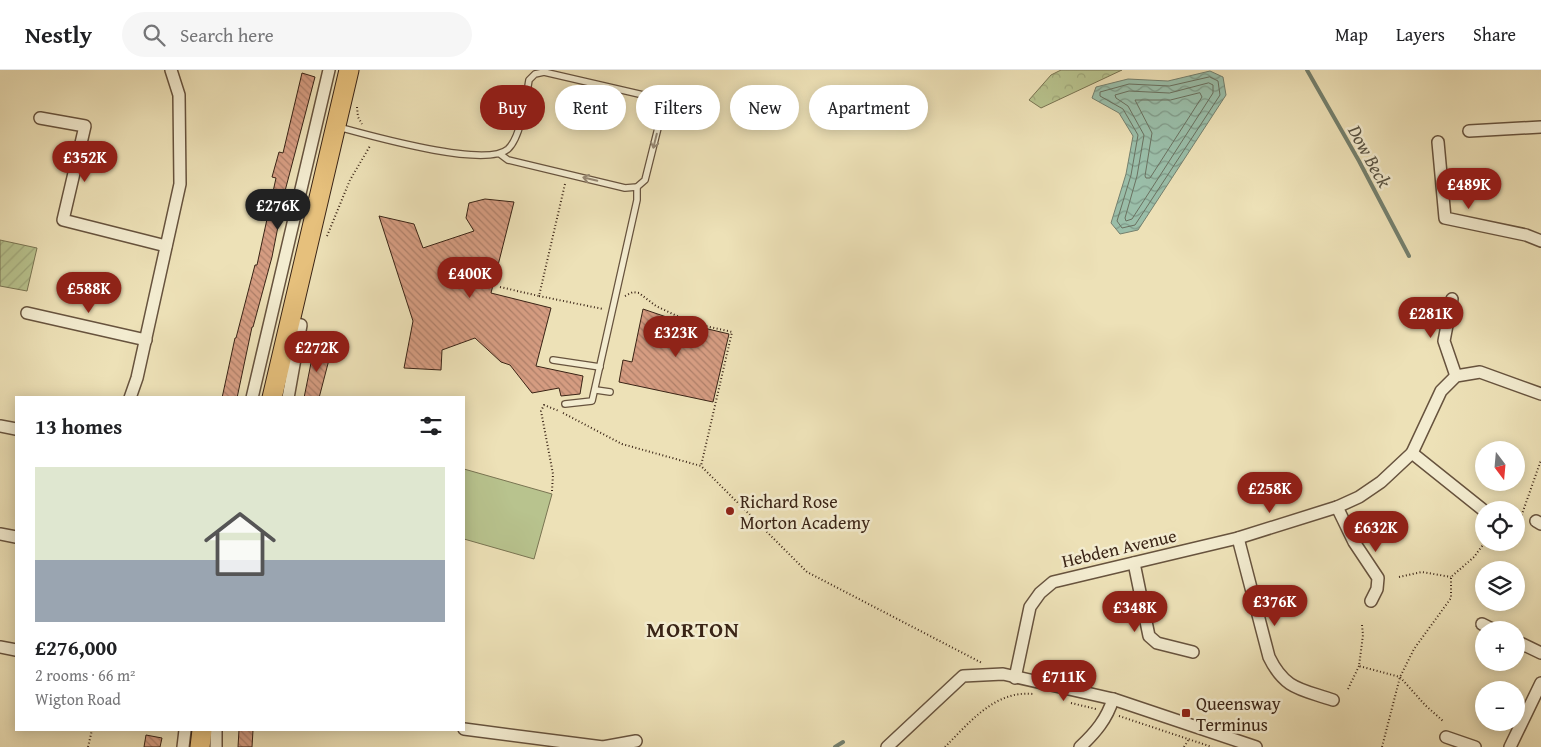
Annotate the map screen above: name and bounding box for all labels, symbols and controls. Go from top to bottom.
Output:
search box [122,12,472,57]
text: Nestly [25,17,92,52]
icon: search [140,21,168,49]
text: Search here [180,21,274,49]
text: Map [1335,21,1368,48]
text: Layers [1396,21,1445,48]
text: Share [1473,21,1516,48]
chip: Buy [480,85,545,130]
chip: Rent [555,85,626,130]
chip: Filters [636,85,720,130]
chip: New [730,85,799,130]
chip: Apartment [809,85,928,130]
water label: Dow Beck [1341,119,1399,193]
one-way arrow [649,132,659,148]
pin: £352K [50,140,120,183]
text: £352K [63,145,107,169]
pin: £489K [1434,168,1504,210]
text: £489K [1447,172,1491,196]
one-way arrow [582,174,598,183]
pin: £276K [243,189,313,231]
text: £276K [256,193,300,217]
pin: £400K [435,256,505,299]
text: £400K [448,261,492,285]
pin: £588K [54,272,124,314]
text: £588K [67,276,111,300]
pin: £281K [1396,296,1466,339]
text: £281K [1409,301,1453,325]
pin: £323K [641,316,711,358]
text: £323K [654,320,698,344]
pin: £272K [282,330,352,373]
text: £272K [295,335,339,359]
text: 13 homes [35,411,122,442]
icon: filters [417,412,445,440]
north arrow [1475,441,1525,491]
map controls [1475,441,1525,731]
pin: £258K [1235,472,1305,514]
text: £258K [1248,476,1292,500]
place label: Richard Rose Morton Academy [740,488,870,536]
icon: home [195,499,285,589]
button: locate [1475,501,1525,551]
marker: Richard Rose Morton Academy [724,505,736,517]
pin: £632K [1341,510,1411,553]
text: £632K [1354,515,1398,539]
street label: Hebden Avenue [1059,522,1179,574]
button: layers [1475,561,1525,611]
pin: £376K [1240,584,1310,627]
text: £376K [1253,589,1297,613]
pin: £348K [1100,590,1170,633]
text: £348K [1113,595,1157,619]
district label: MORTON [646,613,740,645]
button: + [1475,621,1525,671]
text: £276,000 [35,632,117,663]
pin: £711K [1029,660,1099,702]
text: 2 rooms · 66 m² [35,663,135,687]
text: £711K [1042,664,1086,688]
button: − [1475,681,1525,731]
text: Wigton Road [35,687,121,711]
place label: Queensway Terminus [1196,690,1281,738]
marker: Queensway Terminus [1180,707,1192,719]

